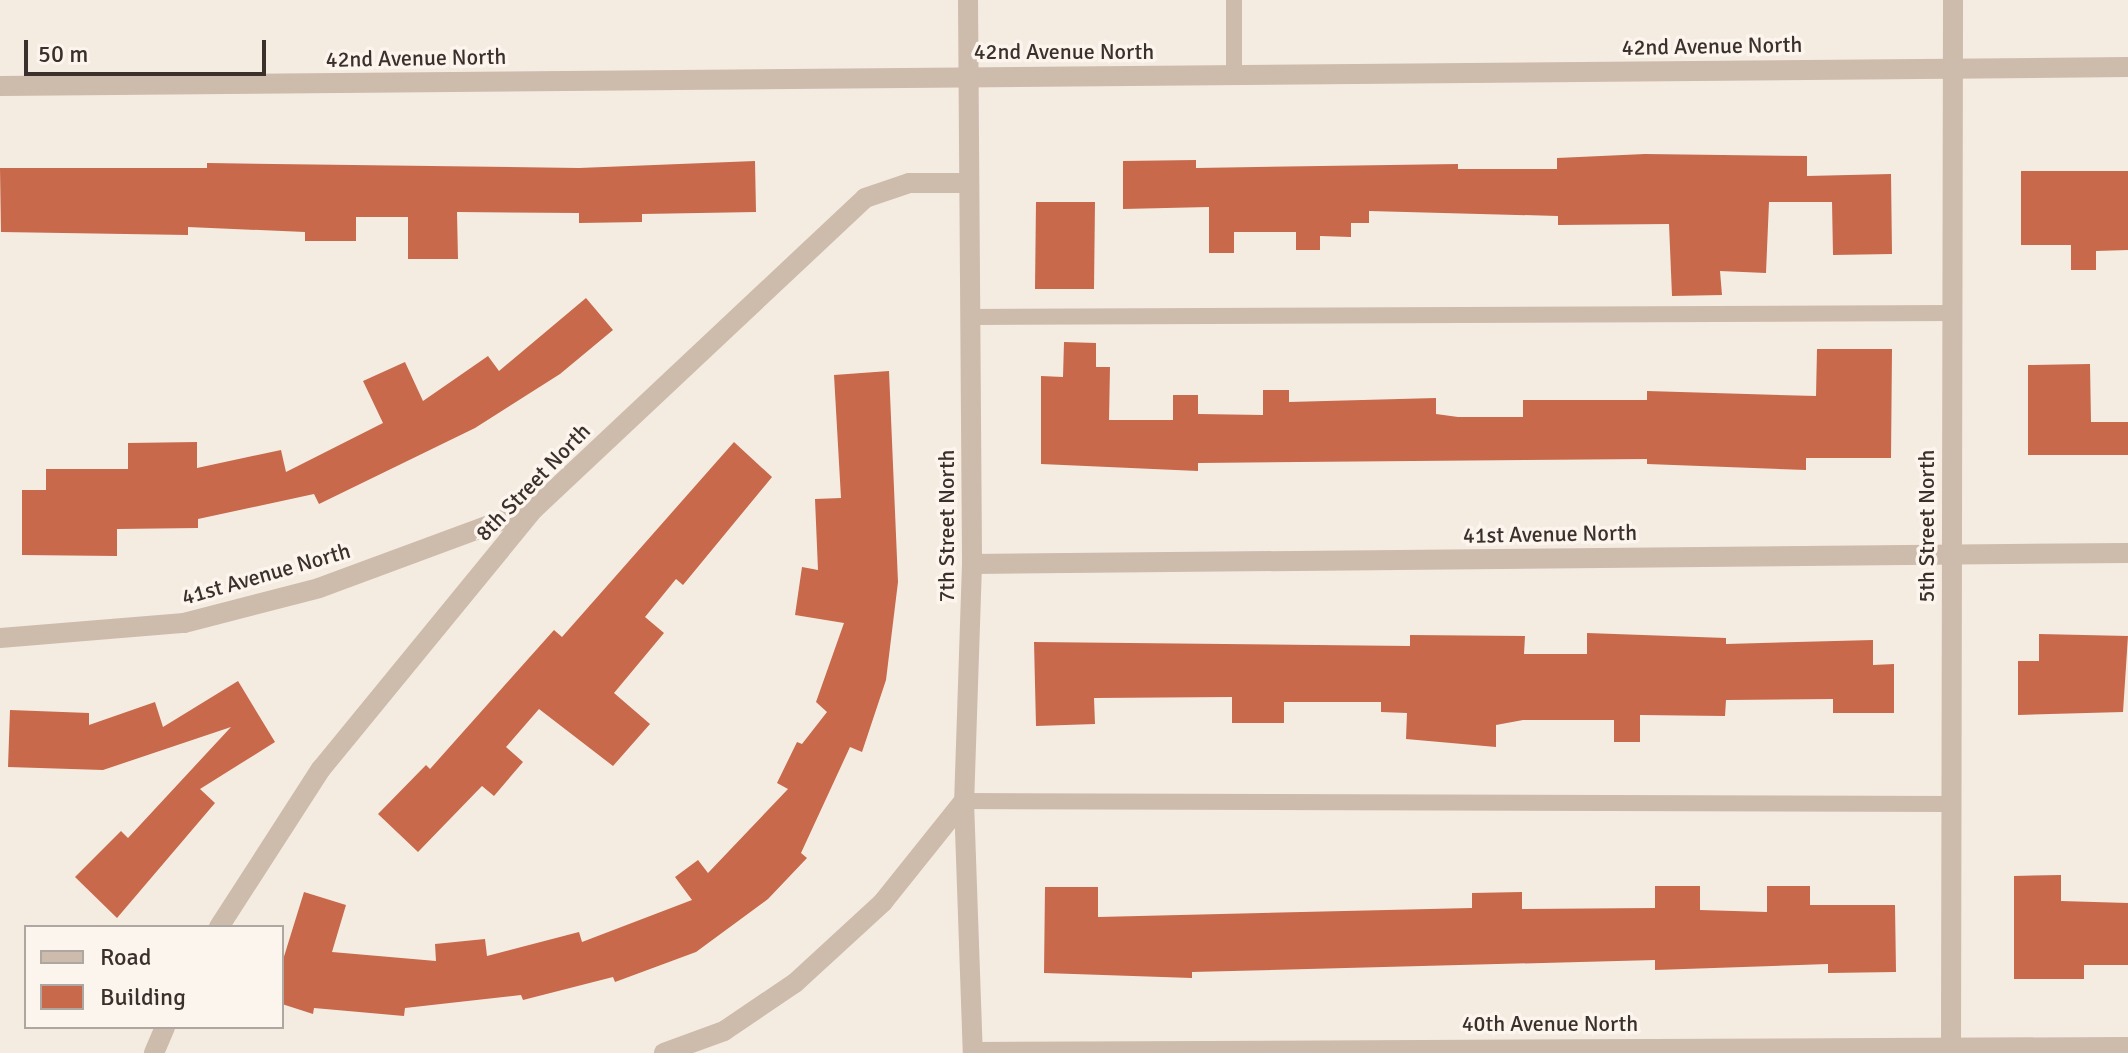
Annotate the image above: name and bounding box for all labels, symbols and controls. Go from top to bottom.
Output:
scale bar [28,24,270,74]
street label: 42nd Avenue North [1622,31,1802,61]
text: 50 m [38,39,88,69]
street label: 42nd Avenue North [974,39,1154,65]
street label: 42nd Avenue North [326,43,506,73]
street label: 8th Street North [470,418,596,546]
street label: 7th Street North [934,449,960,603]
street label: 5th Street North [1914,449,1940,603]
street label: 41st Avenue North [1463,519,1637,549]
street label: 41st Avenue North [179,537,353,611]
legend [24,925,284,1029]
text: Road [100,942,151,972]
text: Building [100,982,186,1012]
street label: 40th Avenue North [1462,1011,1638,1037]

